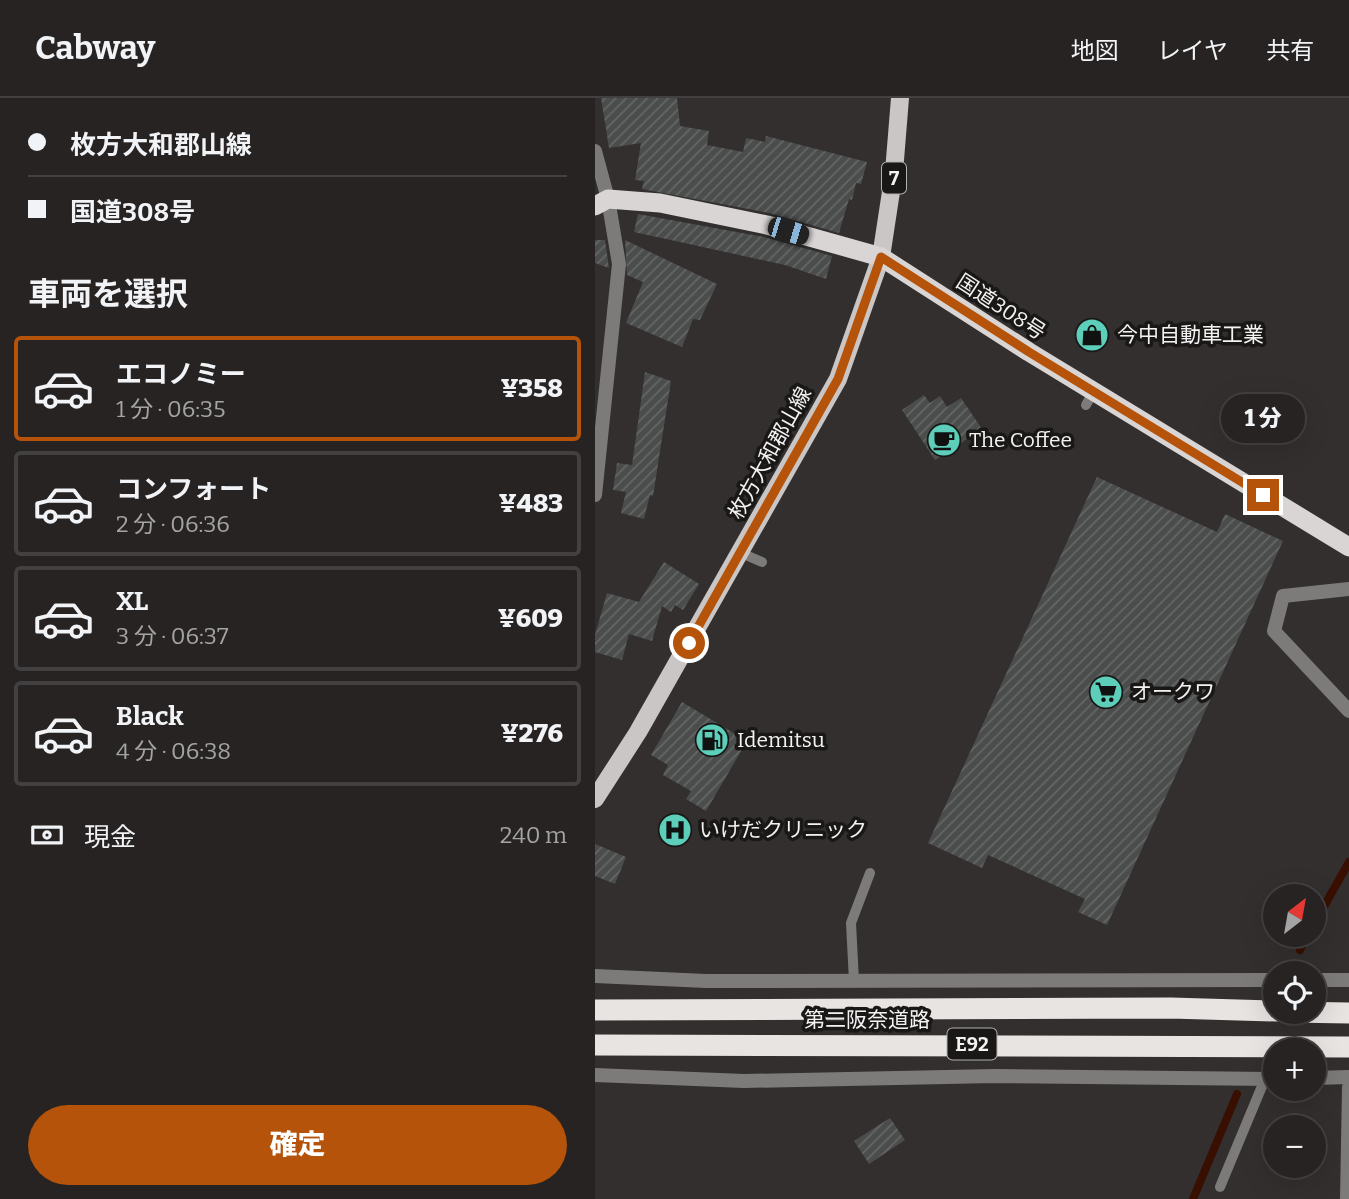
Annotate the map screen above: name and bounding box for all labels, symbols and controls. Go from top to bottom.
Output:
text: Cabway [35,28,155,68]
text: 地図 [1071,37,1119,65]
text: レイヤ [1157,37,1228,65]
text: 共有 [1266,37,1314,65]
text: 枚方大和郡山線 [70,130,252,161]
road number: 7 [882,162,906,194]
text: 国道308号 [70,197,195,228]
car [765,215,812,247]
street label: 国道308号 [952,269,1050,345]
text: 車両を選択 [28,275,188,313]
shop icon: 今中自動車工業 [1073,316,1111,354]
place label: 今中自動車工業 [1117,322,1264,348]
icon: car [32,357,95,420]
text: エコノミー [116,359,246,390]
text: ¥358 [501,373,563,404]
street label: 枚方大和郡山線 [723,382,817,524]
callout: 1 分 [1221,394,1305,442]
text: 1 分 · 06:35 [116,395,225,423]
text: 1 分 [1244,404,1282,432]
cafe icon: The Coffee [925,421,963,459]
place label: The Coffee [969,427,1072,453]
icon: car [32,472,95,535]
text: コンフォート [116,474,271,505]
route end [1247,479,1279,511]
text: ¥483 [499,488,563,519]
text: 2 分 · 06:36 [116,510,230,538]
text: XL [116,586,148,617]
icon: car [32,587,95,650]
text: ¥609 [498,603,563,634]
text: 3 分 · 06:37 [116,622,229,650]
route start [673,627,705,659]
supermarket icon: オークワ [1087,673,1125,711]
place label: オークワ [1131,679,1215,705]
text: Black [116,701,184,732]
icon: car [32,702,95,765]
text: ¥276 [501,718,563,749]
fuel station icon: Idemitsu [693,721,731,759]
place label: Idemitsu [737,727,825,753]
text: 4 分 · 06:38 [116,737,231,765]
hospital icon: いけだクリニック [656,811,694,849]
icon: cash [28,816,66,854]
place label: いけだクリニック [699,817,867,843]
text: 240 m [500,821,567,849]
text: 現金 [84,822,136,853]
north arrow [1263,884,1327,947]
map controls [1263,884,1326,1178]
button: locate [1263,961,1326,1024]
street label: 第二阪奈道路 [804,1007,930,1033]
road number: E92 [947,1028,997,1060]
button: + [1263,1038,1326,1101]
button: 確定 [28,1105,567,1185]
button: − [1263,1115,1326,1178]

